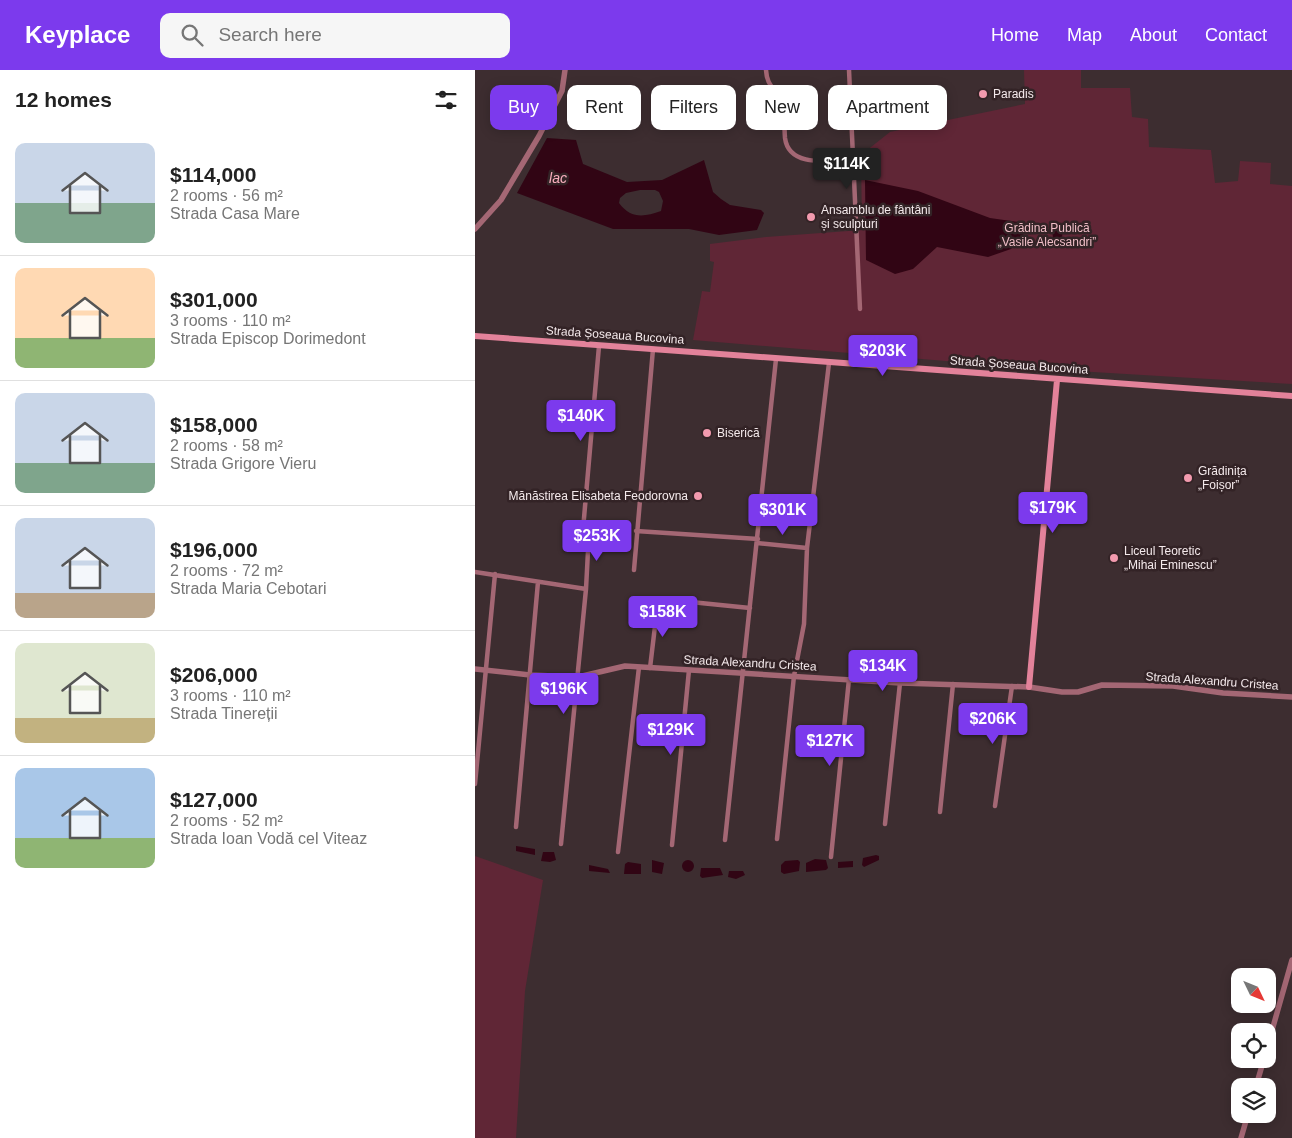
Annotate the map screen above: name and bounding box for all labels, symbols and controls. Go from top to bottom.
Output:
search box [160,13,510,58]
text: Keyplace [25,21,130,48]
icon: search [178,21,206,49]
text: Search here [218,24,322,45]
text: Home [991,25,1039,45]
text: Map [1067,25,1102,45]
text: About [1130,25,1177,45]
text: Contact [1205,25,1267,45]
chip: Buy [490,85,557,130]
chip: Rent [567,85,641,130]
chip: Filters [651,85,736,130]
chip: New [746,85,818,130]
chip: Apartment [828,85,947,130]
icon: filters [432,86,460,114]
place label: Paradis [993,87,1034,101]
text: 12 homes [15,88,112,111]
marker: Paradis [977,88,989,100]
pin: $114K [812,148,882,190]
text: $114K [824,155,870,172]
icon: home [55,163,115,223]
text: $114,000 [170,163,256,186]
water label: lac [549,170,567,186]
text: 2 rooms · 56 m² [170,187,283,204]
place label: Ansamblu de fântâni și sculpturi [821,203,930,231]
text: Strada Casa Mare [170,205,300,222]
marker: Ansamblu de fântâni și sculpturi [805,211,817,223]
park label: Grădina Publică „Vasile Alecsandri” [998,221,1096,249]
icon: home [55,288,115,348]
text: $301,000 [170,288,258,311]
text: 3 rooms · 110 m² [170,312,291,329]
street label: Strada Șoseaua Bucovina [545,323,685,347]
text: Strada Episcop Dorimedont [170,330,366,347]
pin: $203K [848,334,918,377]
text: $203K [859,342,907,359]
street label: Strada Șoseaua Bucovina [949,353,1089,377]
pin: $140K [546,400,616,442]
text: $140K [557,407,605,424]
icon: home [55,413,115,473]
text: $158,000 [170,413,258,436]
place label: Biserică [717,426,760,440]
marker: Biserică [701,427,713,439]
text: 2 rooms · 58 m² [170,437,283,454]
text: Strada Grigore Vieru [170,455,316,472]
place label: Grădinița „Foișor” [1198,464,1247,492]
marker: Grădinița „Foișor” [1182,472,1194,484]
place label: Mănăstirea Elisabeta Feodorovna [509,489,688,503]
marker: Mănăstirea Elisabeta Feodorovna [692,490,704,502]
pin: $179K [1018,492,1088,534]
pin: $301K [748,494,818,536]
text: $179K [1029,499,1077,516]
text: $301K [759,501,807,518]
pin: $253K [562,520,632,562]
text: $253K [573,527,621,544]
icon: home [55,538,115,598]
text: $196,000 [170,538,258,561]
place label: Liceul Teoretic „Mihai Eminescu” [1124,544,1217,572]
marker: Liceul Teoretic „Mihai Eminescu” [1108,552,1120,564]
text: 2 rooms · 72 m² [170,562,283,579]
text: Strada Maria Cebotari [170,580,327,597]
pin: $158K [628,596,698,638]
text: $158K [639,603,687,620]
pin: $134K [848,650,918,692]
street label: Strada Alexandru Cristea [683,653,817,673]
text: $134K [859,657,907,674]
icon: home [55,663,115,723]
text: $206,000 [170,663,258,686]
street label: Strada Alexandru Cristea [1145,669,1279,693]
pin: $196K [529,672,599,715]
text: $196K [540,680,588,697]
text: 3 rooms · 110 m² [170,687,291,704]
pin: $206K [958,702,1028,745]
text: Strada Tinereții [170,705,278,722]
text: $206K [969,710,1017,727]
pin: $129K [636,714,706,756]
text: $129K [647,721,695,738]
pin: $127K [795,724,865,767]
text: $127K [806,732,854,749]
icon: home [55,788,115,848]
text: $127,000 [170,788,258,811]
text: 2 rooms · 52 m² [170,812,283,829]
text: Strada Ioan Vodă cel Viteaz [170,830,367,847]
north arrow [1231,968,1276,1012]
map controls [1231,968,1276,1123]
button: locate [1231,1023,1276,1068]
button: layers [1231,1078,1276,1123]

